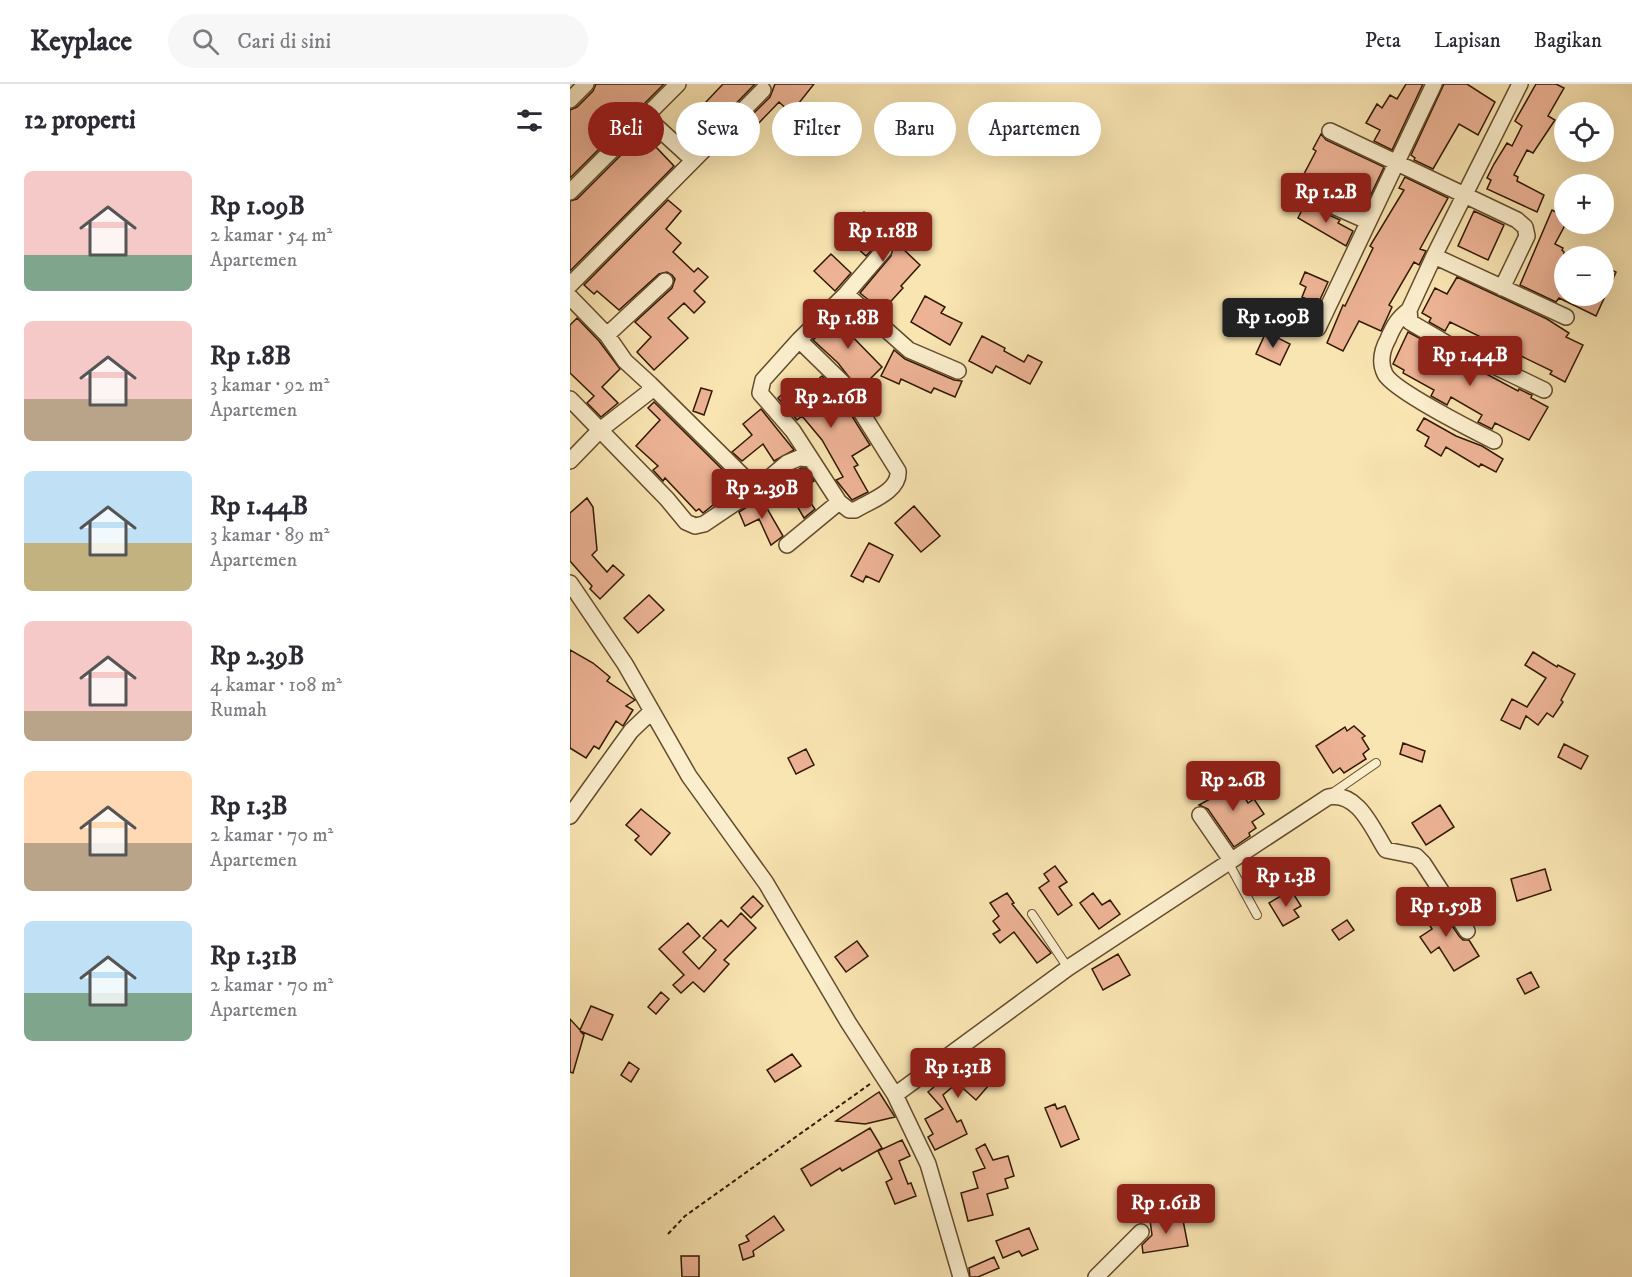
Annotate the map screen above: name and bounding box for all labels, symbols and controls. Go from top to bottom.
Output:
search box [168,14,588,68]
text: Keyplace [30,24,132,59]
icon: search [189,25,222,58]
text: Cari di sini [237,28,331,55]
text: Peta [1365,28,1401,54]
text: Lapisan [1434,28,1501,54]
text: Bagikan [1534,28,1602,54]
chip: Beli [588,102,664,156]
chip: Sewa [676,102,760,156]
chip: Filter [772,102,862,156]
chip: Baru [874,102,956,156]
chip: Apartemen [968,102,1101,156]
map controls [1554,102,1614,306]
button: locate [1554,102,1614,162]
text: 12 properti [24,104,136,137]
icon: filters [513,104,546,137]
pin: Rp 1.2B [1271,173,1381,224]
button: + [1554,174,1614,234]
text: Rp 1.2B [1295,180,1357,205]
text: Rp 1.09B [210,190,305,223]
icon: home [72,195,144,267]
pin: Rp 1.18B [821,212,945,263]
text: Rp 1.18B [848,219,918,244]
text: 2 kamar · 54 m² [210,223,332,248]
button: − [1554,246,1614,306]
text: Apartemen [210,248,297,273]
pin: Rp 1.09B [1211,298,1335,349]
pin: Rp 1.8B [793,299,903,350]
text: Rp 1.09B [1236,305,1310,330]
text: Rp 1.8B [817,306,879,331]
pin: Rp 1.44B [1408,336,1532,387]
text: Rp 1.8B [210,340,291,373]
text: Rp 1.44B [1432,343,1508,368]
icon: home [72,345,144,417]
text: 3 kamar · 92 m² [210,373,330,398]
pin: Rp 2.16B [769,378,893,429]
text: Rp 2.16B [795,385,867,410]
text: Apartemen [210,398,297,423]
pin: Rp 2.39B [700,469,824,520]
text: Rp 2.39B [726,476,798,501]
text: Rp 1.44B [210,490,308,523]
icon: home [72,495,144,567]
text: 3 kamar · 89 m² [210,523,330,548]
text: Apartemen [210,548,297,573]
text: Rp 2.39B [210,640,304,673]
icon: home [72,645,144,717]
text: 4 kamar · 108 m² [210,673,342,698]
text: Rumah [210,698,267,723]
pin: Rp 2.6B [1178,761,1288,812]
text: Rp 2.6B [1200,768,1266,793]
text: Rp 1.3B [210,790,288,823]
icon: home [72,795,144,867]
text: 2 kamar · 70 m² [210,823,333,848]
text: Apartemen [210,848,297,873]
pin: Rp 1.3B [1231,857,1341,908]
text: Rp 1.3B [1256,864,1316,889]
pin: Rp 1.59B [1384,887,1508,938]
text: Rp 1.59B [1410,894,1482,919]
text: Rp 1.31B [210,940,297,973]
icon: home [72,945,144,1017]
text: 2 kamar · 70 m² [210,973,333,998]
text: Apartemen [210,998,297,1023]
pin: Rp 1.31B [896,1048,1020,1099]
text: Rp 1.31B [924,1055,992,1080]
pin: Rp 1.61B [1104,1184,1228,1235]
text: Rp 1.61B [1131,1191,1201,1216]

